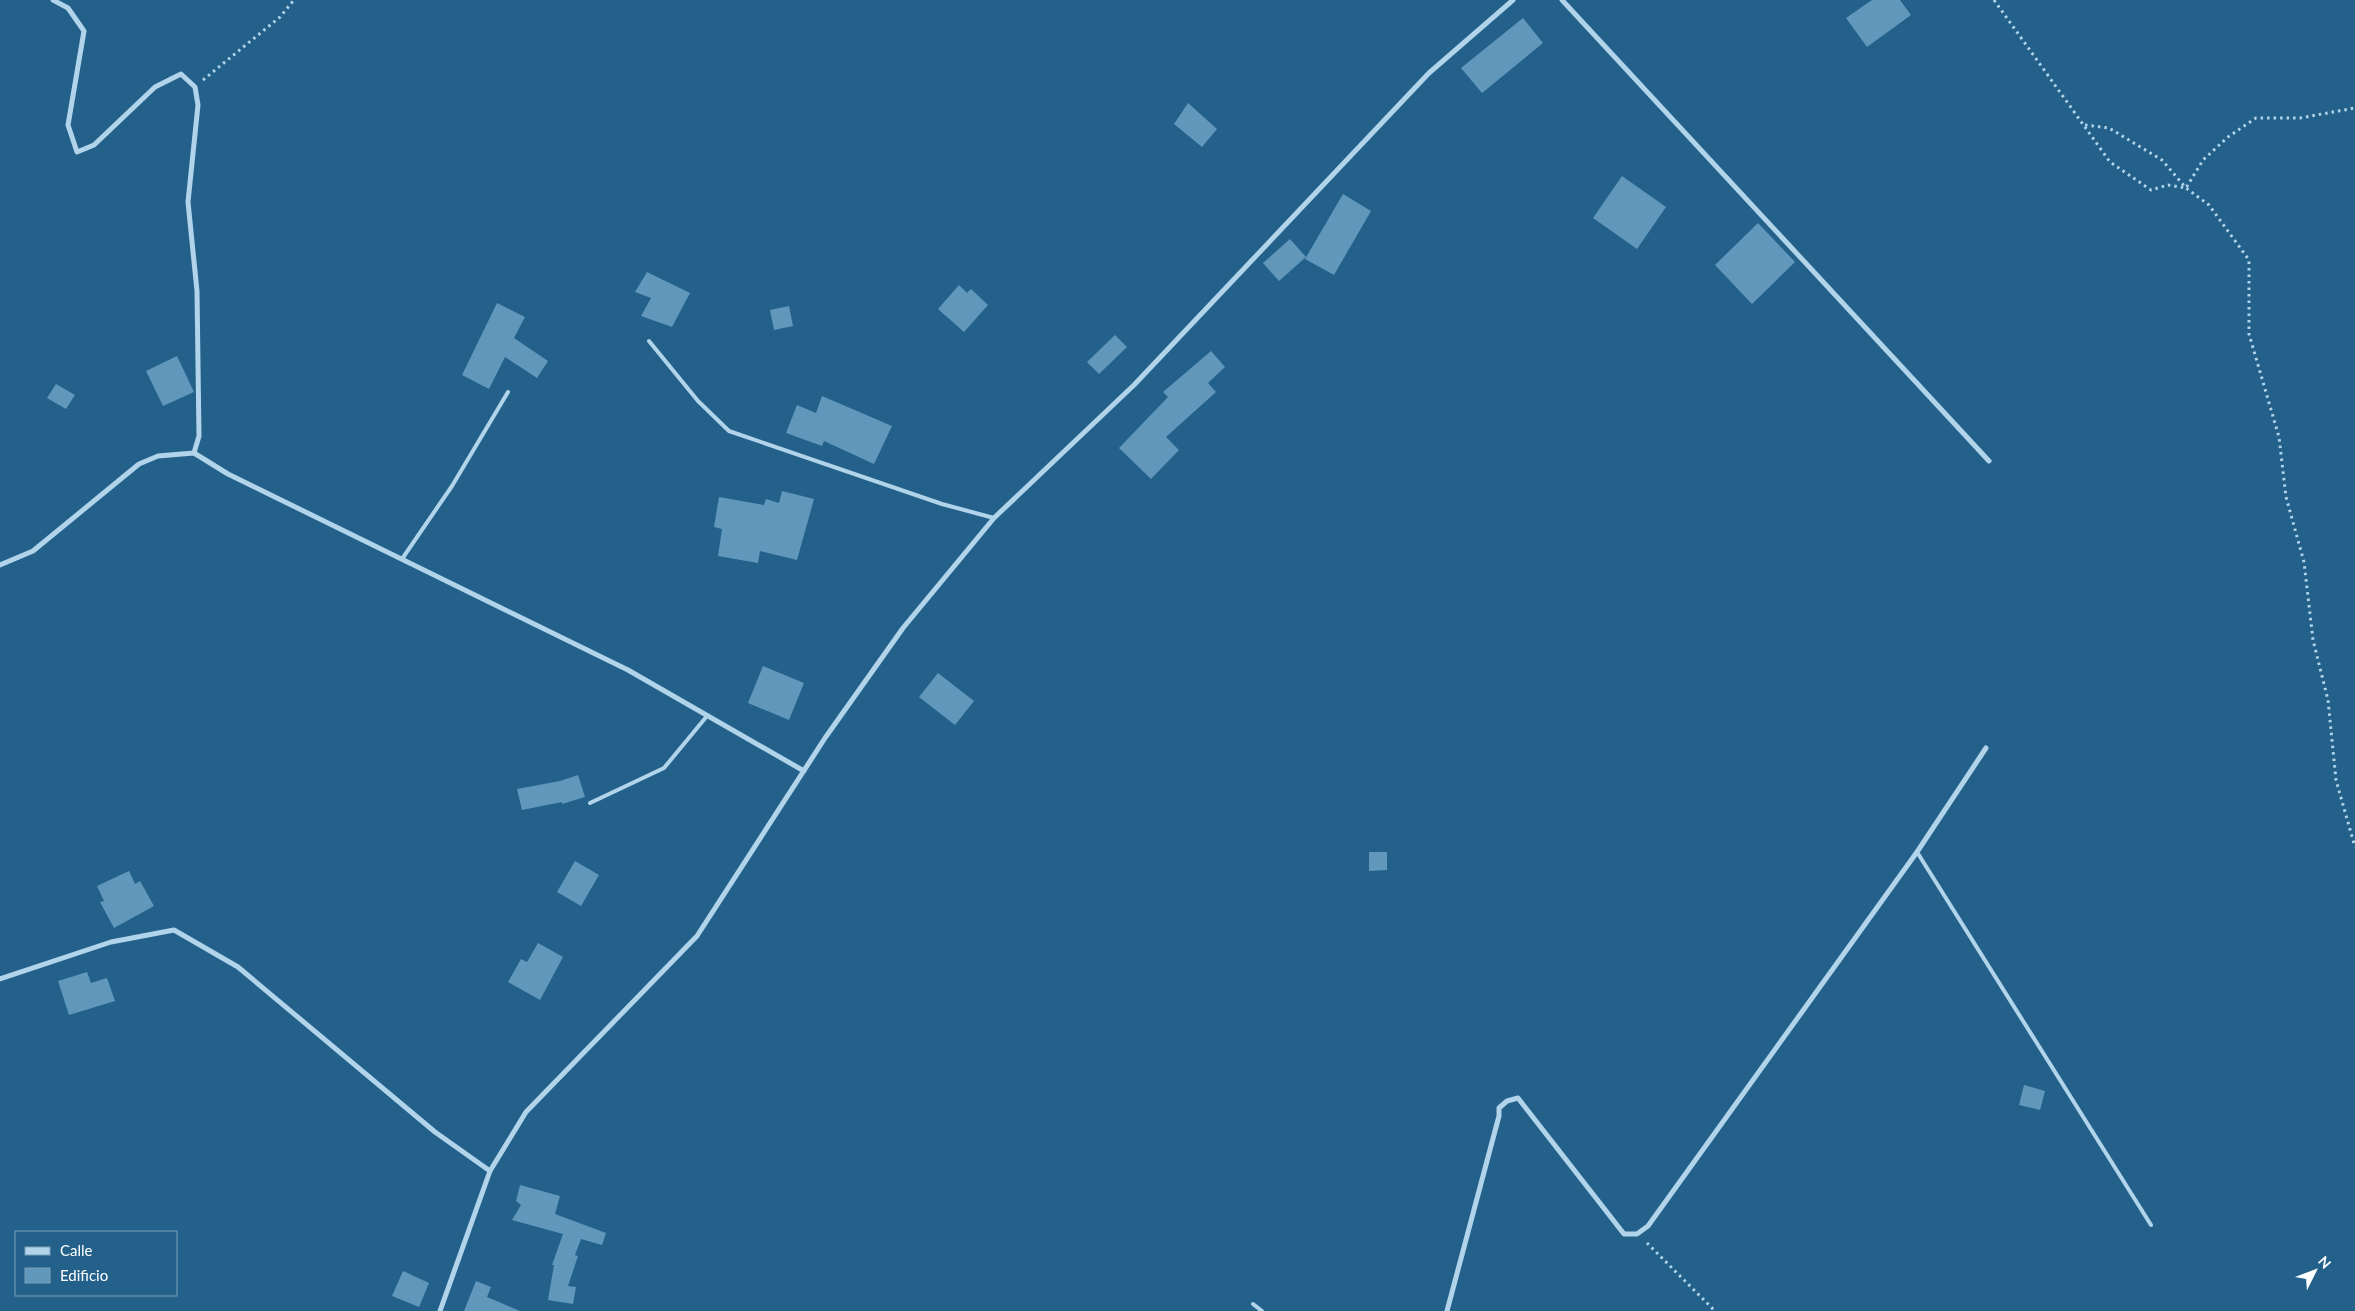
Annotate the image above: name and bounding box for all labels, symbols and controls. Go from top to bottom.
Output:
legend [15,1231,178,1296]
text: Calle [60,1241,93,1259]
north arrow [2290,1246,2340,1296]
text: N [2315,1252,2335,1272]
text: Edificio [60,1266,108,1284]

